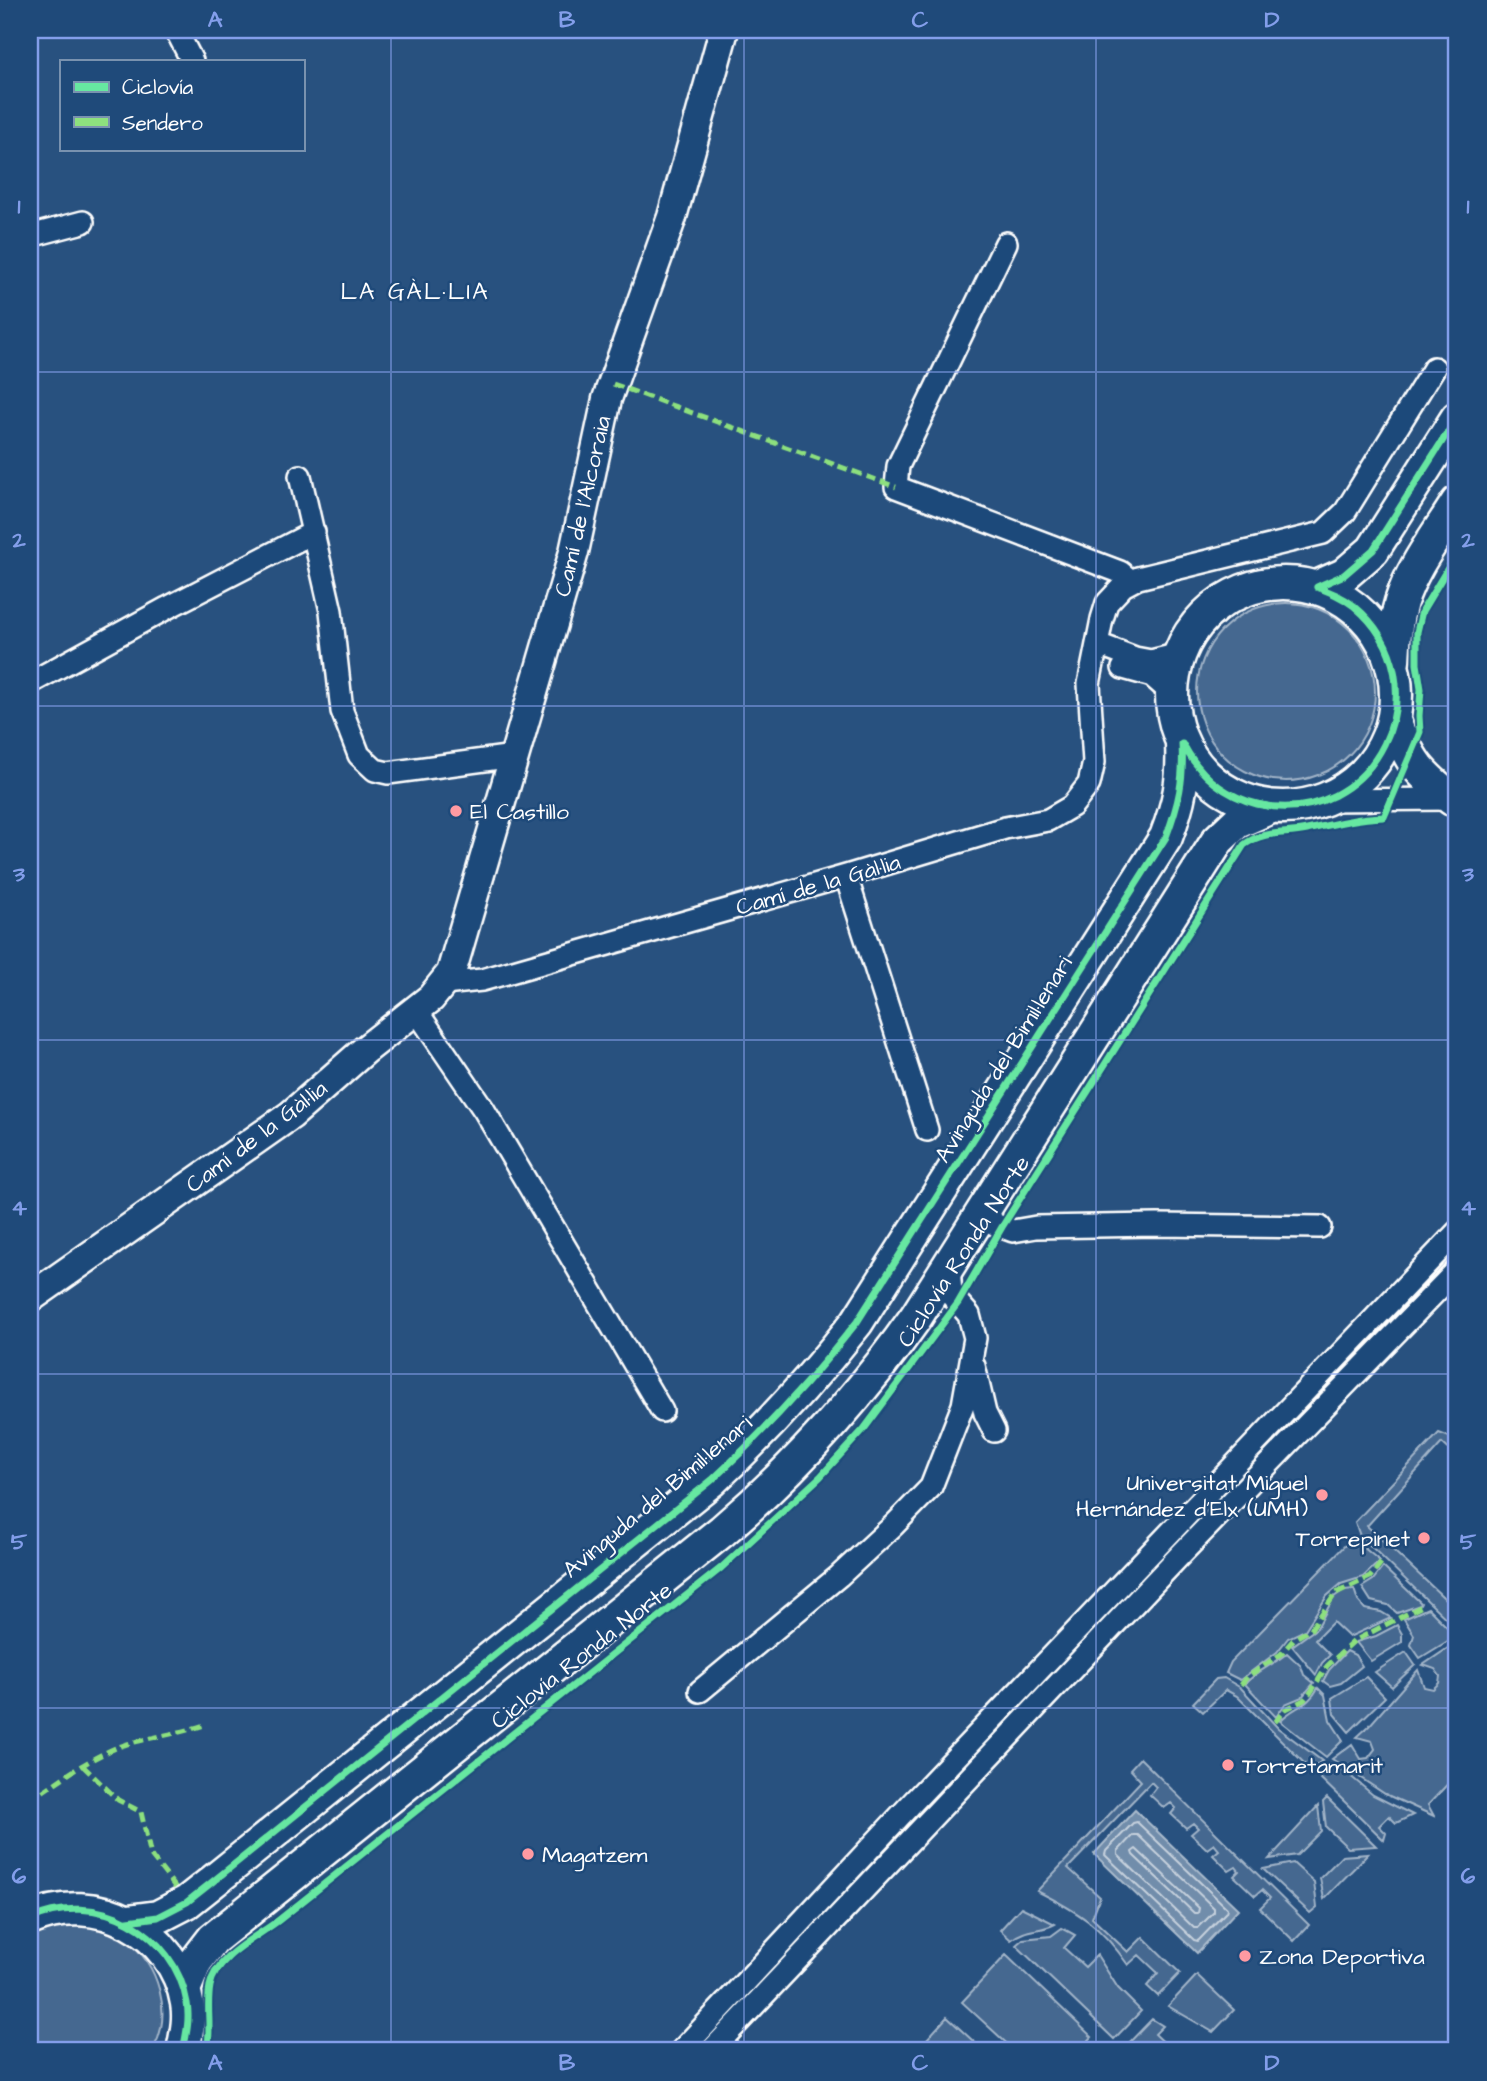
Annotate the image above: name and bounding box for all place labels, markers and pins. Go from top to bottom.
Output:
place label: El Castillo [470,796,569,828]
marker: El Castillo [448,803,464,819]
place label: Universitat Miguel Hernández d'Elx (UMH) [1076,1467,1308,1525]
marker: Universitat Miguel Hernández d'Elx (UMH) [1314,1487,1330,1503]
place label: Torrepinet [1295,1523,1411,1555]
marker: Torrepinet [1416,1530,1432,1546]
place label: Torretamarit [1242,1750,1384,1782]
marker: Torretamarit [1220,1757,1236,1773]
place label: Magatzem [542,1839,647,1872]
marker: Magatzem [520,1846,536,1862]
place label: Zona Deportiva [1259,1941,1425,1973]
marker: Zona Deportiva [1237,1948,1253,1964]

